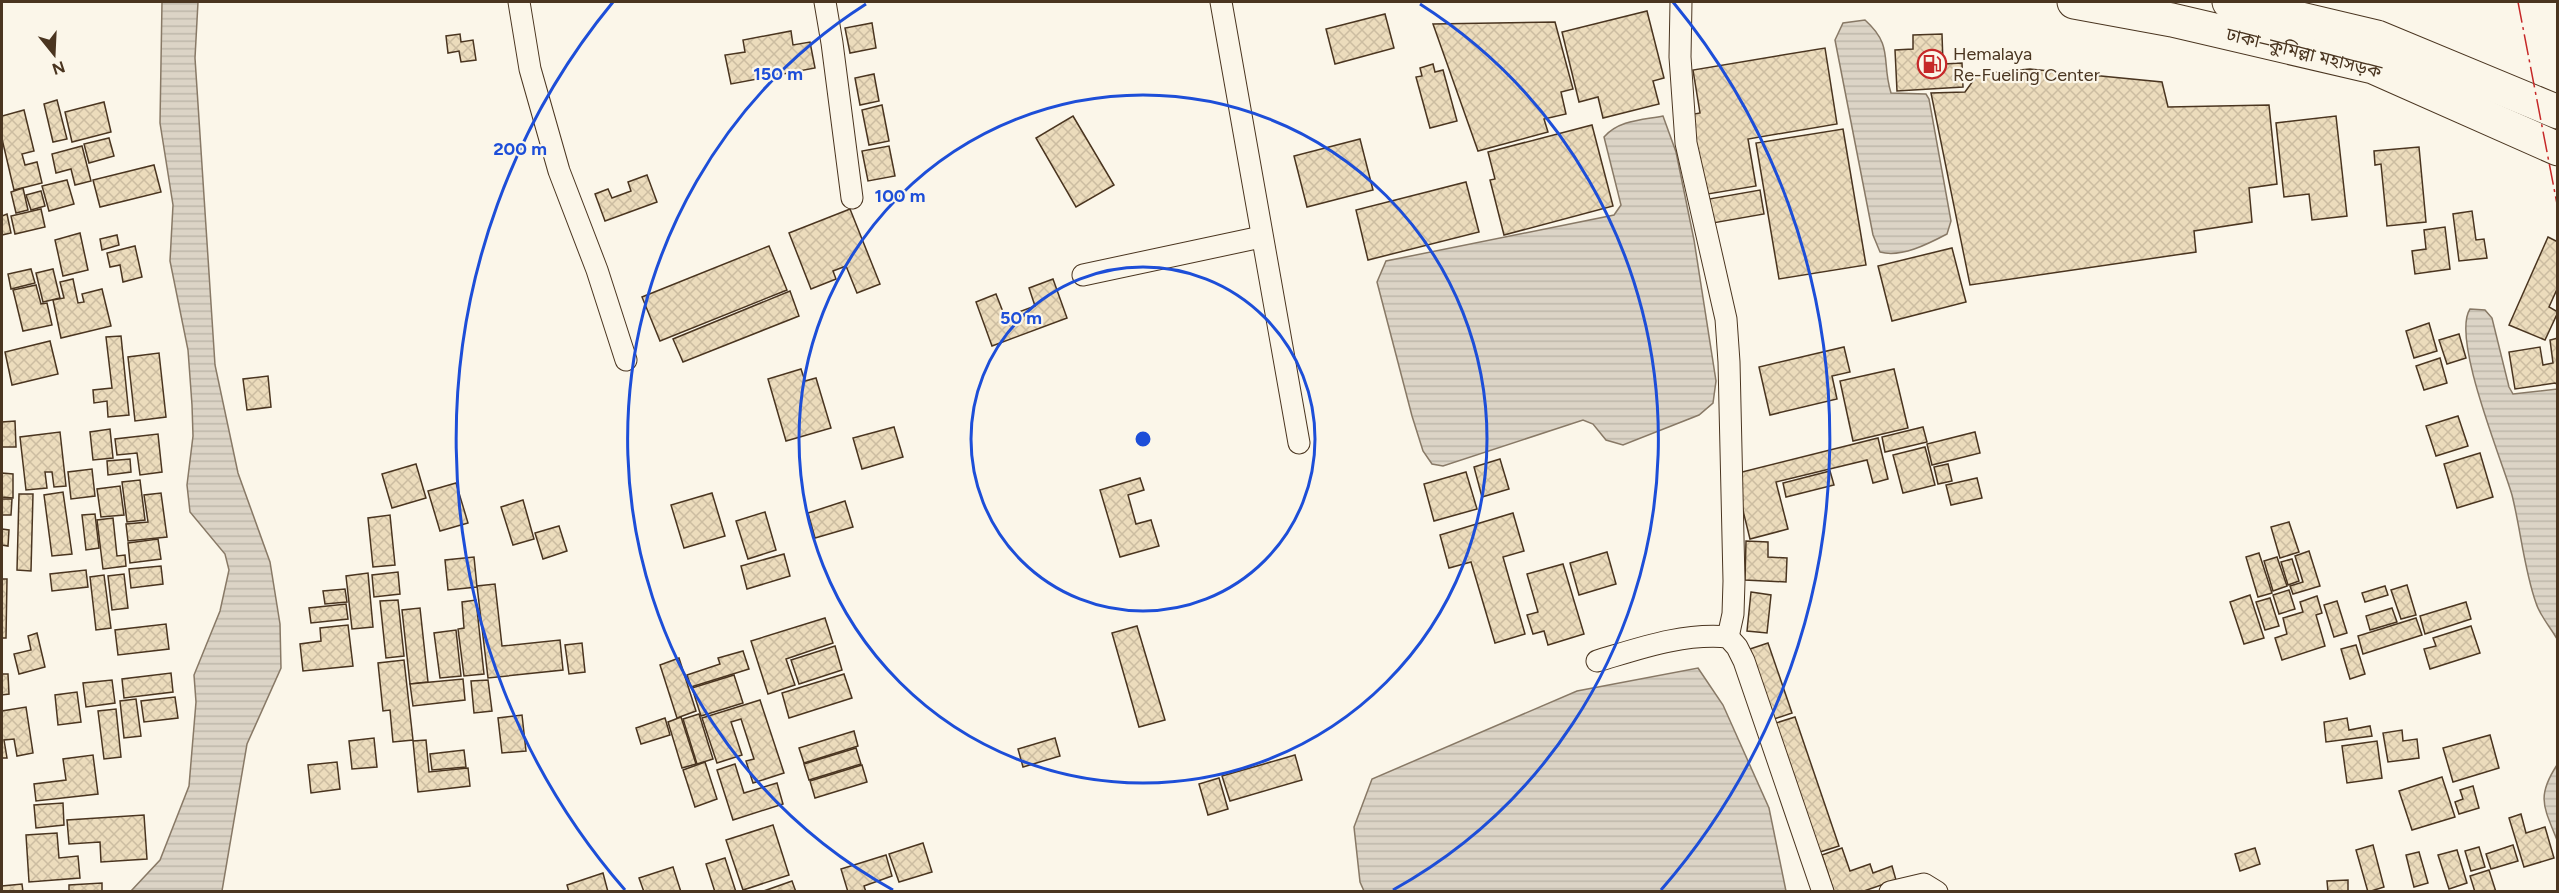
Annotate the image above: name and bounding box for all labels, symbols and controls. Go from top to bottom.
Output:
street label: ঢাকা–কুমিল্লা মহাসড়ক [2223,23,2384,83]
north arrow [24,24,84,84]
place label: Hemalaya Re-Fueling Center [1953,43,2100,86]
fuel station icon: Hemalaya Re-Fueling Center [1916,48,1948,80]
text: N [50,57,67,79]
text: 150 m [753,63,803,85]
text: 200 m [493,138,547,160]
text: 100 m [875,185,925,207]
text: 50 m [1000,307,1042,329]
centre of rings [1133,429,1153,449]

